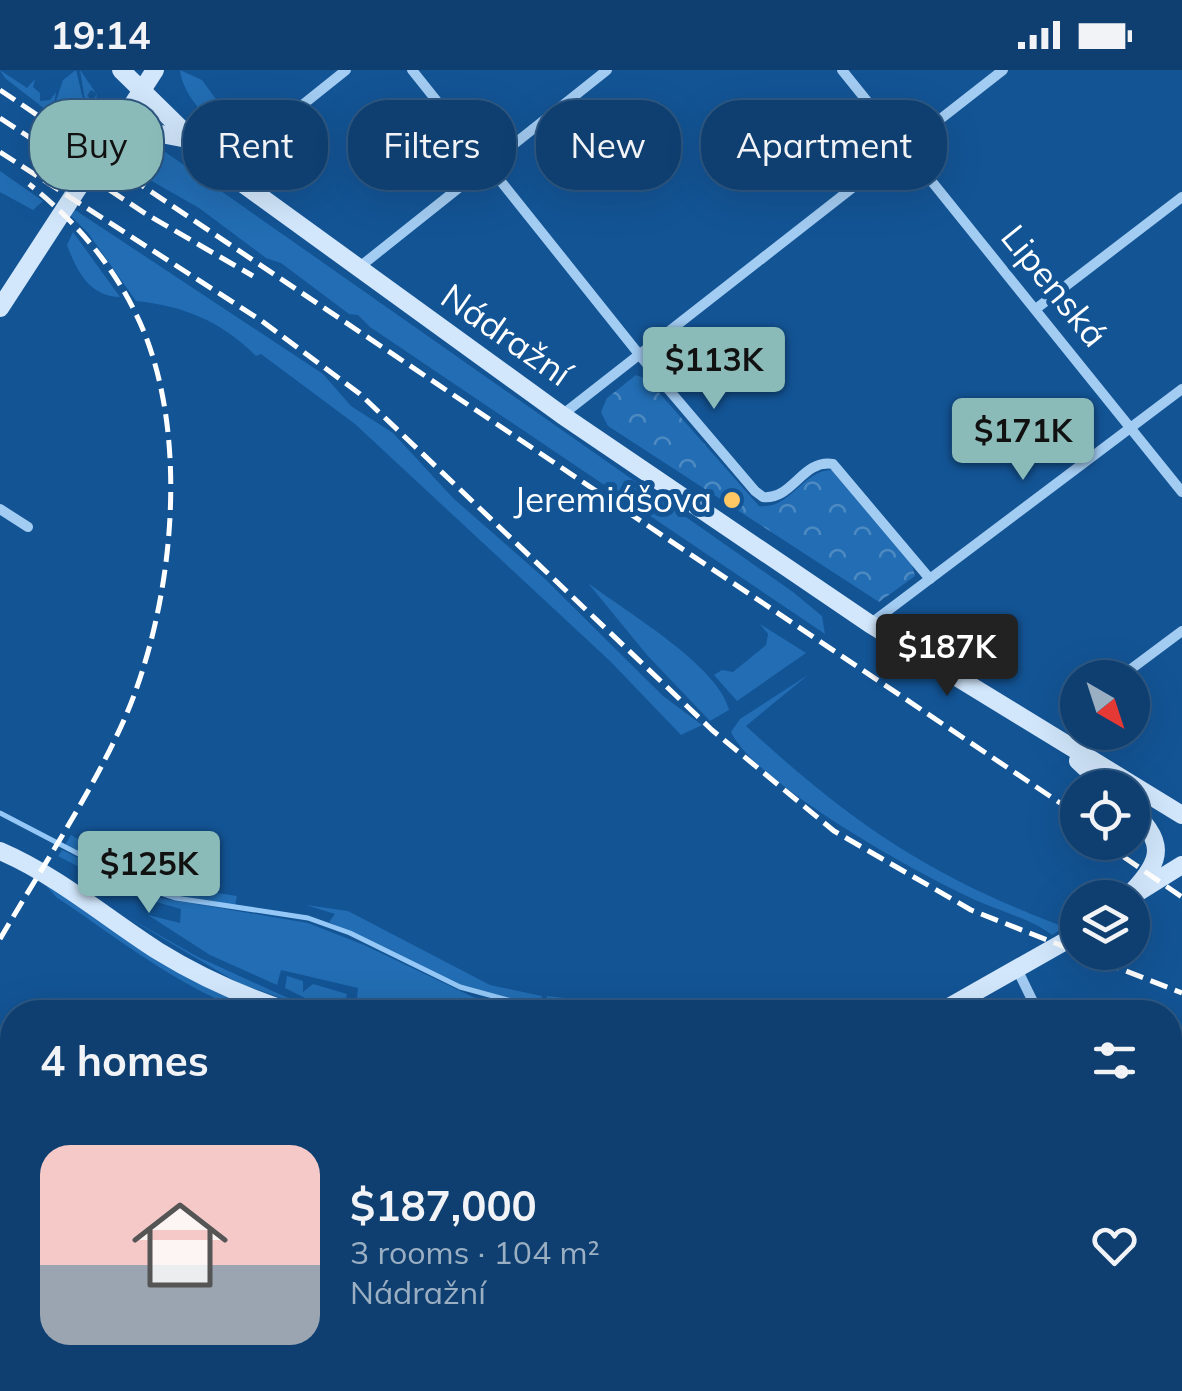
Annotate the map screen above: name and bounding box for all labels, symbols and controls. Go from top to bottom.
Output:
text: 19:14 [50,11,151,59]
chip: Buy [30,100,163,190]
chip: Rent [183,100,328,190]
chip: Filters [348,100,516,190]
chip: New [536,100,681,190]
chip: Apartment [701,100,947,190]
street label: Lipenská [992,215,1117,355]
street label: Nádražní [433,274,581,396]
pin: $113K [644,327,784,412]
text: $113K [665,339,763,379]
pin: $171K [953,398,1093,483]
text: $171K [974,410,1072,450]
place label: Jeremiášova [514,477,712,521]
marker: Jeremiášova [721,489,743,511]
pin: $187K [877,614,1017,699]
text: $187K [898,626,996,666]
north arrow [1060,660,1150,750]
map controls [1060,660,1150,970]
button: locate [1060,770,1150,860]
pin: $125K [79,831,219,916]
text: $125K [100,843,198,883]
button: layers [1060,880,1150,970]
icon: filters [1087,1033,1142,1088]
text: 4 homes [40,1034,209,1087]
text: $187,000 [350,1179,537,1232]
icon: home [120,1185,240,1305]
icon: heart [1087,1218,1142,1273]
text: 3 rooms · 104 m² [350,1232,600,1272]
text: Nádražní [350,1272,486,1312]

